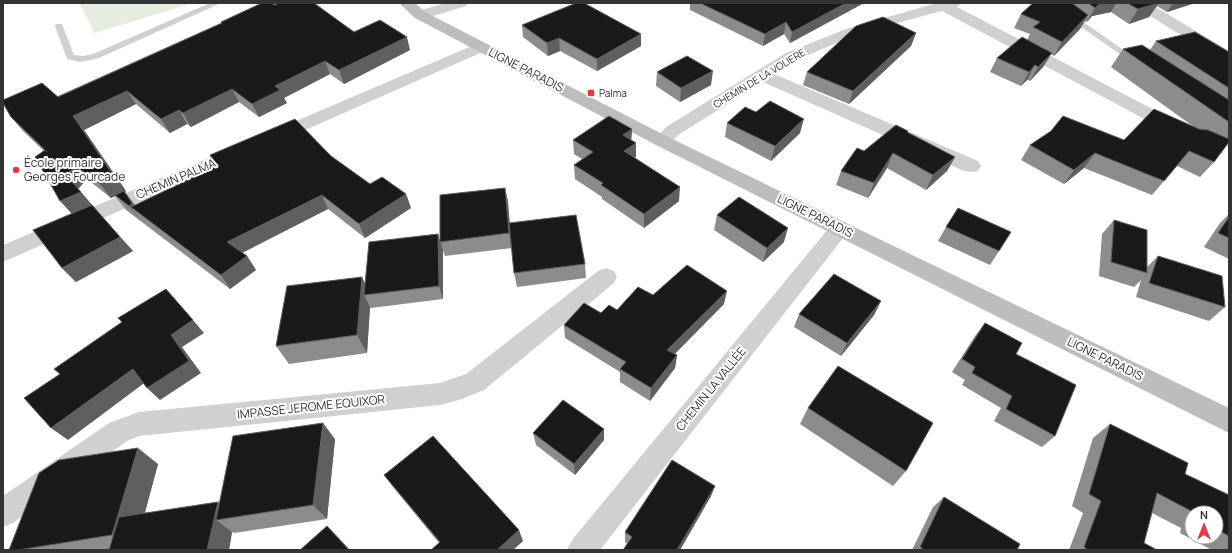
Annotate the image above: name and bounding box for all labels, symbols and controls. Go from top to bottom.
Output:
street label: LIGNE PARADIS [486,43,567,96]
street label: CHEMIN DE LA VOLIERE [710,45,808,111]
place label: Palma [599,86,627,100]
marker: Palma [586,88,596,98]
place label: École primaire Georges Fourcade [24,154,125,185]
street label: CHEMIN PALMA [133,154,219,203]
marker: École primaire Georges Fourcade [11,165,21,175]
street label: LIGNE PARADIS [774,190,856,241]
street label: LIGNE PARADIS [1064,333,1146,384]
street label: CHEMIN LA VALLÉE [672,343,750,434]
street label: IMPASSE JEROME EQUIXOR [236,390,386,423]
north arrow [1184,505,1224,545]
text: N [1200,507,1208,522]

